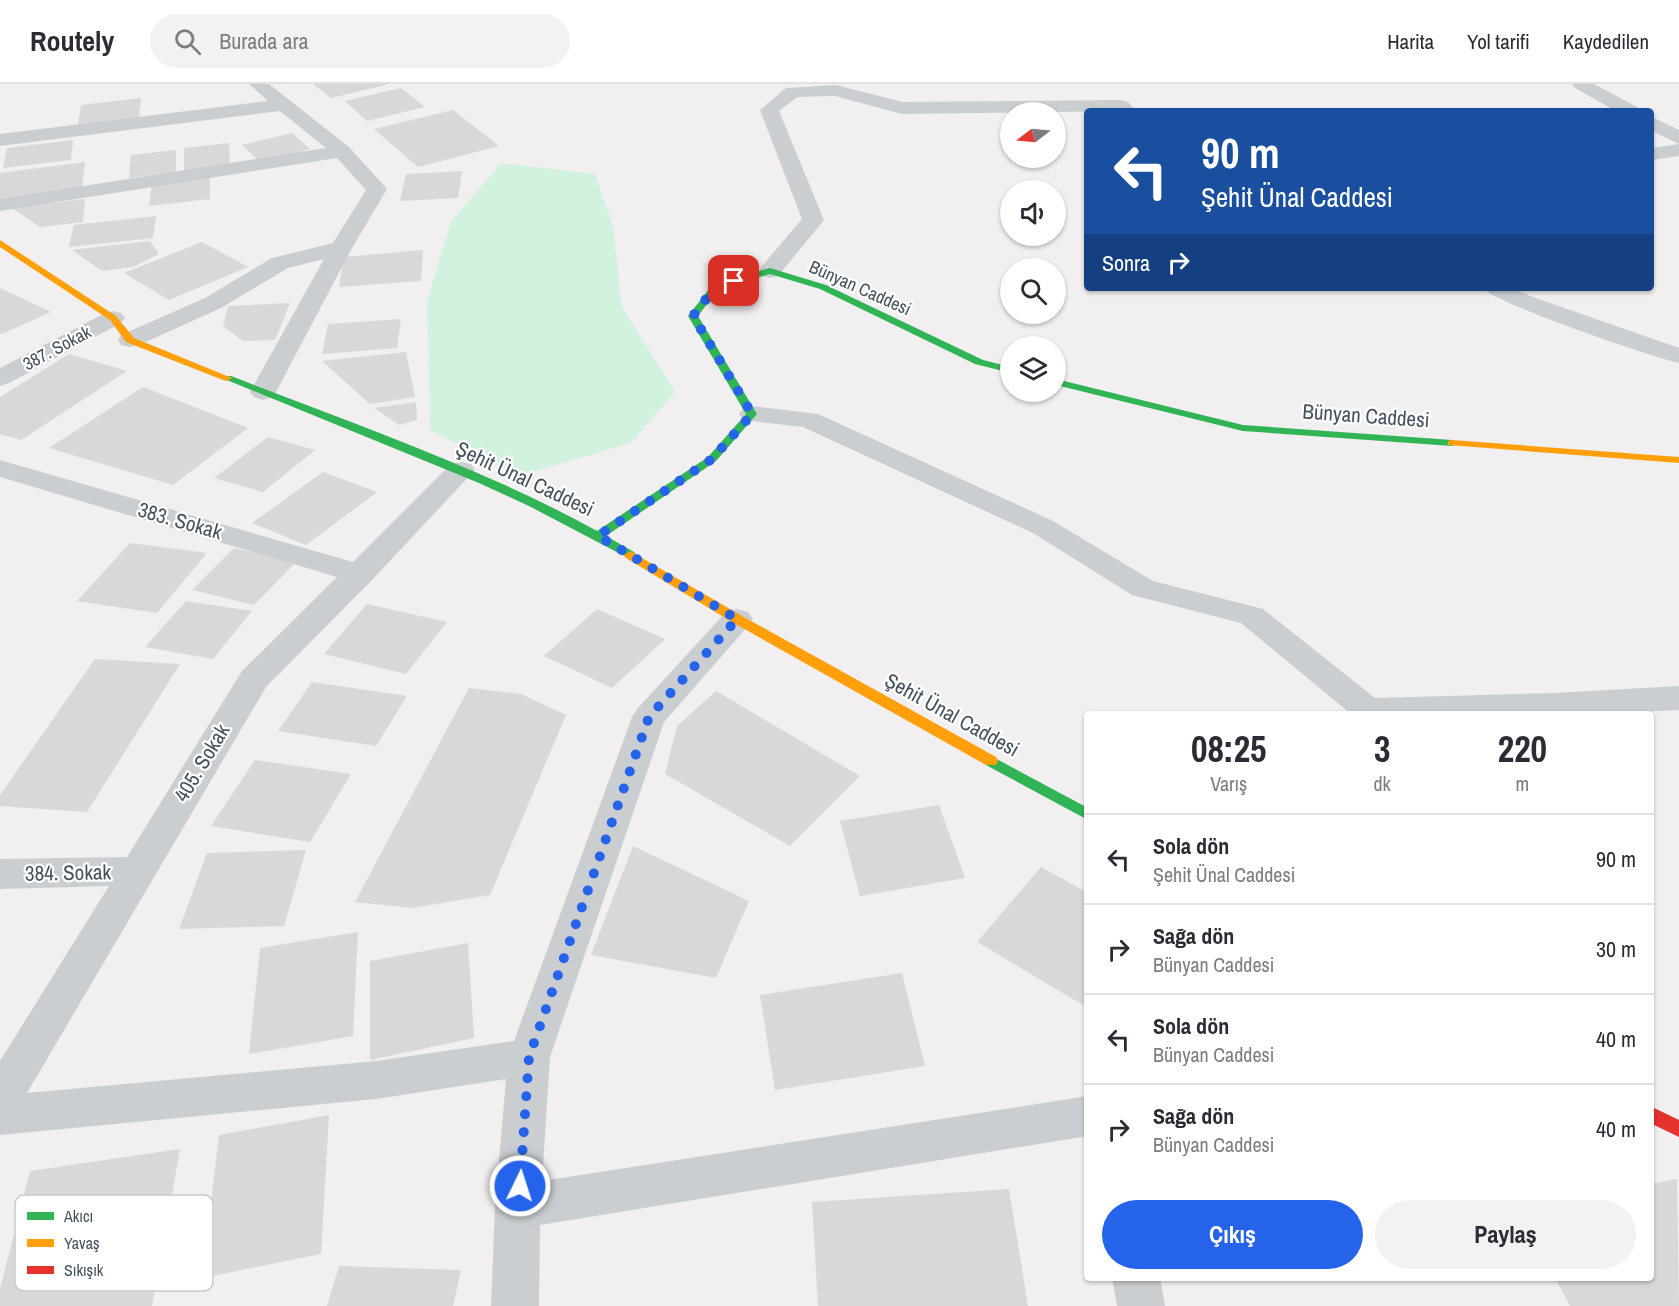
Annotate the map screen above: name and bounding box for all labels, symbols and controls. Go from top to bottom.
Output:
search box [150,14,570,68]
text: Routely [30,22,114,60]
icon: search [171,25,204,58]
text: Burada ara [219,26,308,56]
text: Harita [1387,27,1434,56]
text: Yol tarifi [1467,27,1530,56]
text: Kaydedilen [1563,27,1649,56]
north arrow [1000,102,1066,168]
map controls [1000,102,1066,402]
text: 90 m [1201,125,1280,181]
icon: left [1102,132,1180,210]
text: Şehit Ünal Caddesi [1201,179,1393,215]
button: sound [1000,180,1066,246]
icon: right [1162,246,1195,279]
text: Sonra [1102,248,1150,278]
street label: Bünyan Caddesi [805,254,915,321]
pin [708,255,759,306]
button: search [1000,258,1066,324]
icon: arrive [717,264,750,297]
street label: 387. Sokak [18,319,96,376]
button: layers [1000,336,1066,402]
street label: Bünyan Caddesi [1302,397,1431,434]
street label: Şehit Ünal Caddesi [451,434,599,523]
street label: 383. Sokak [135,495,226,546]
street label: Şehit Ünal Caddesi [880,666,1025,763]
street label: 405. Sokak [167,718,236,807]
text: 08:25 [1191,725,1266,773]
text: 3 [1374,725,1390,773]
text: 220 [1498,725,1547,773]
text: Varış [1210,770,1247,797]
text: dk [1373,770,1391,797]
text: m [1516,770,1529,797]
text: Sola dön [1153,831,1229,861]
icon: left [1102,843,1135,876]
text: 90 m [1596,844,1636,874]
street label: 384. Sokak [25,857,112,888]
text: Şehit Ünal Caddesi [1153,861,1295,888]
text: Sağa dön [1153,921,1234,951]
icon: right [1102,933,1135,966]
text: 30 m [1596,934,1636,964]
text: Bünyan Caddesi [1153,951,1274,978]
text: Sola dön [1153,1011,1229,1041]
icon: left [1102,1023,1135,1056]
text: 40 m [1596,1024,1636,1054]
text: Bünyan Caddesi [1153,1041,1274,1068]
text: Sağa dön [1153,1101,1234,1131]
icon: right [1102,1113,1135,1146]
text: 40 m [1596,1114,1636,1144]
text: Bünyan Caddesi [1153,1131,1274,1158]
position arrow [488,1154,552,1218]
legend [15,1195,213,1291]
button: Çıkış [1102,1200,1363,1269]
button: Paylaş [1375,1200,1636,1269]
text: Akıcı [63,1205,93,1227]
text: Yavaş [64,1232,100,1254]
text: Sıkışık [64,1259,104,1281]

